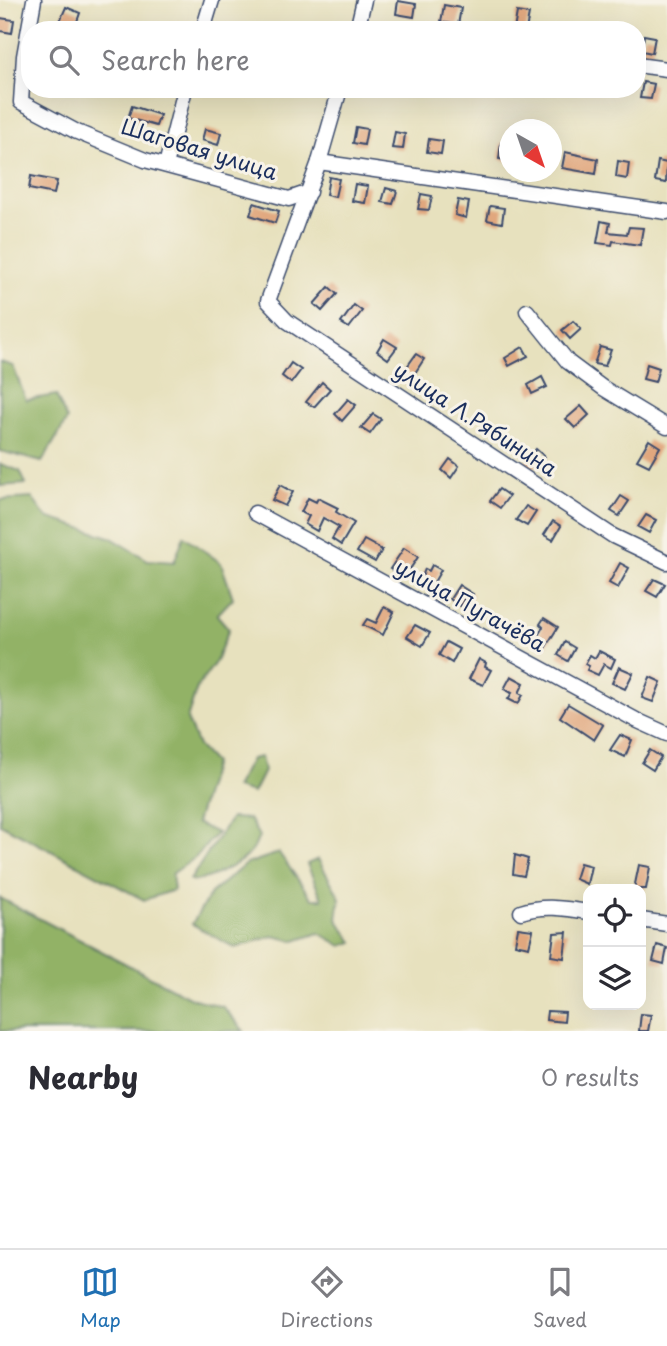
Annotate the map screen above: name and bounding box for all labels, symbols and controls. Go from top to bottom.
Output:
search box [21,21,646,98]
text: Search here [101,40,250,79]
icon: search [45,41,83,79]
street label: Шаговая улица [118,109,282,187]
north arrow [499,119,562,182]
street label: улица Л.Рябинина [388,353,565,484]
street label: улица Пугачёва [390,550,552,659]
map controls [583,884,646,1010]
button: locate [583,884,646,947]
button: layers [583,947,646,1010]
text: Nearby [28,1054,138,1099]
text: 0 results [541,1059,639,1094]
tab: Map [80,1263,121,1333]
tab: Directions [281,1263,373,1333]
tab: Saved [533,1263,587,1333]

